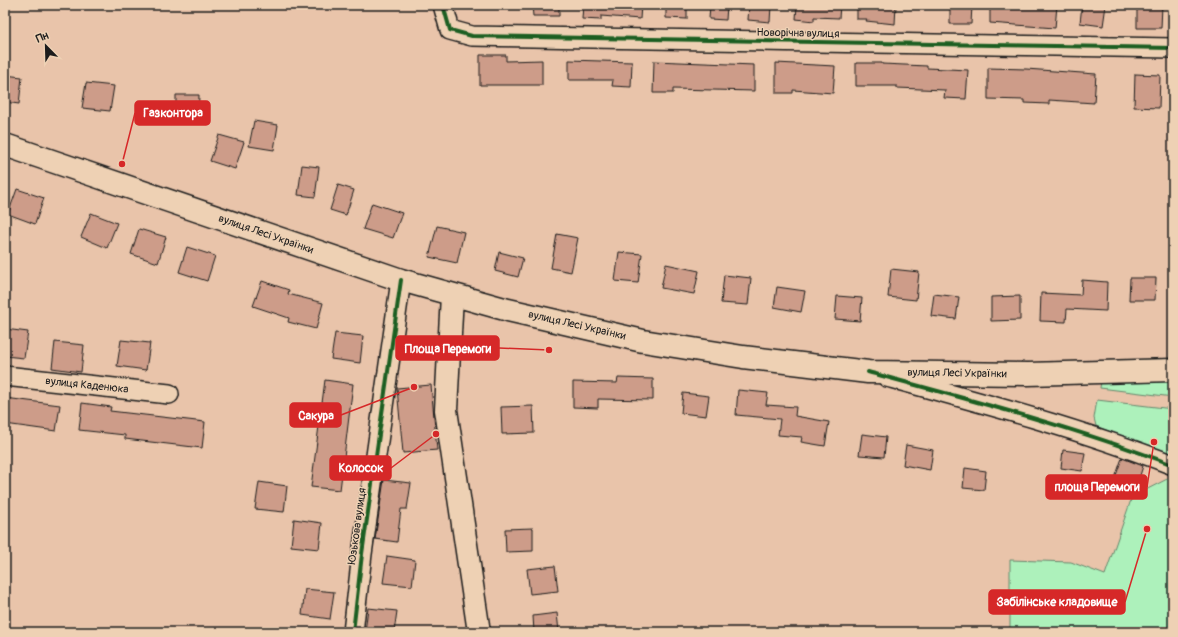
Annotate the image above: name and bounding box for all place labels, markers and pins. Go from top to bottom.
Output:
callout: Газконтора [135,101,210,125]
callout: Площа Перемоги [396,336,499,360]
callout: Сакура [290,403,341,427]
callout: Колосок [330,456,391,480]
callout: площа Перемоги [1046,475,1147,499]
callout: Забілінське кладовище [989,590,1125,614]

